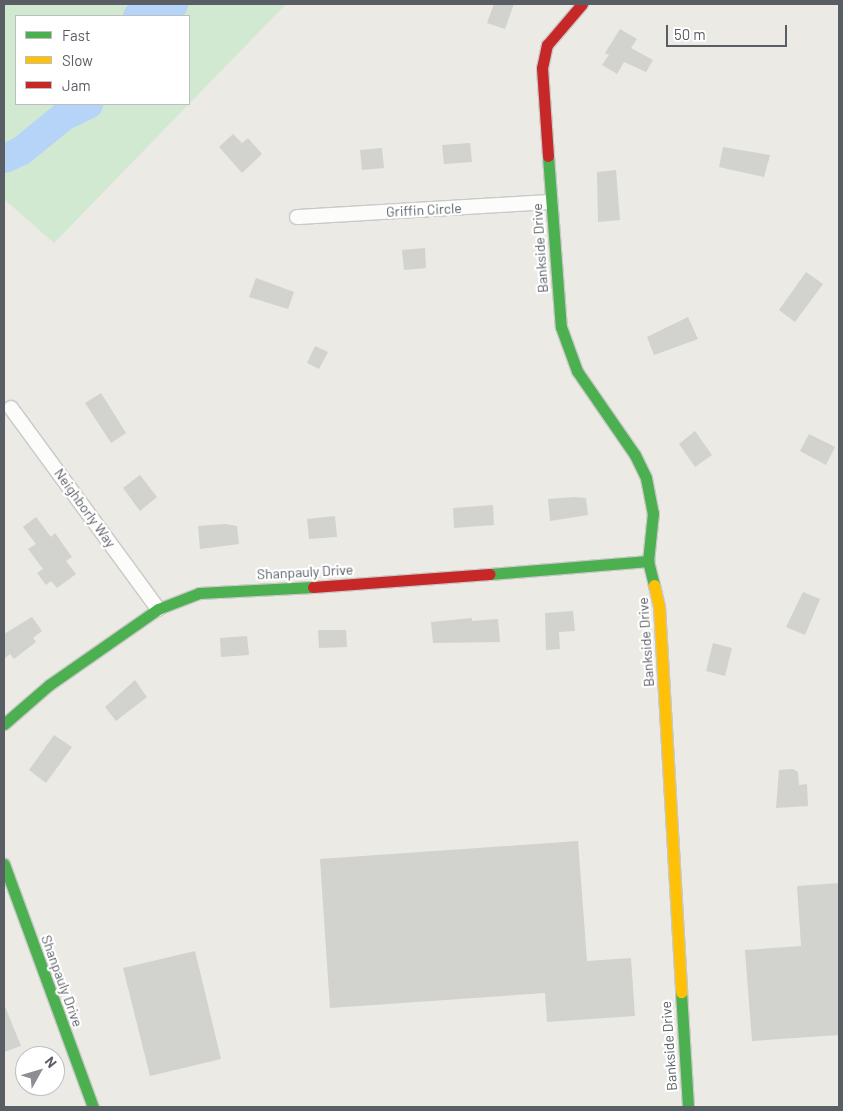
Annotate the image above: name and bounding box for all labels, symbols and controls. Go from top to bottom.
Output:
legend [15,15,190,105]
scale bar [668,15,789,47]
text: 50 m [674,25,706,43]
text: Fast [62,26,90,44]
text: Slow [62,51,93,69]
text: Jam [62,76,91,94]
street label: Griffin Circle [386,200,462,220]
street label: Bankside Drive [528,203,552,293]
street label: Neighborly Way [51,465,119,551]
street label: Shanpauly Drive [256,561,354,583]
street label: Bankside Drive [634,597,658,687]
street label: Shanpauly Drive [38,933,86,1029]
street label: Bankside Drive [657,1001,681,1091]
north arrow [15,1046,65,1096]
text: N [42,1053,61,1071]

